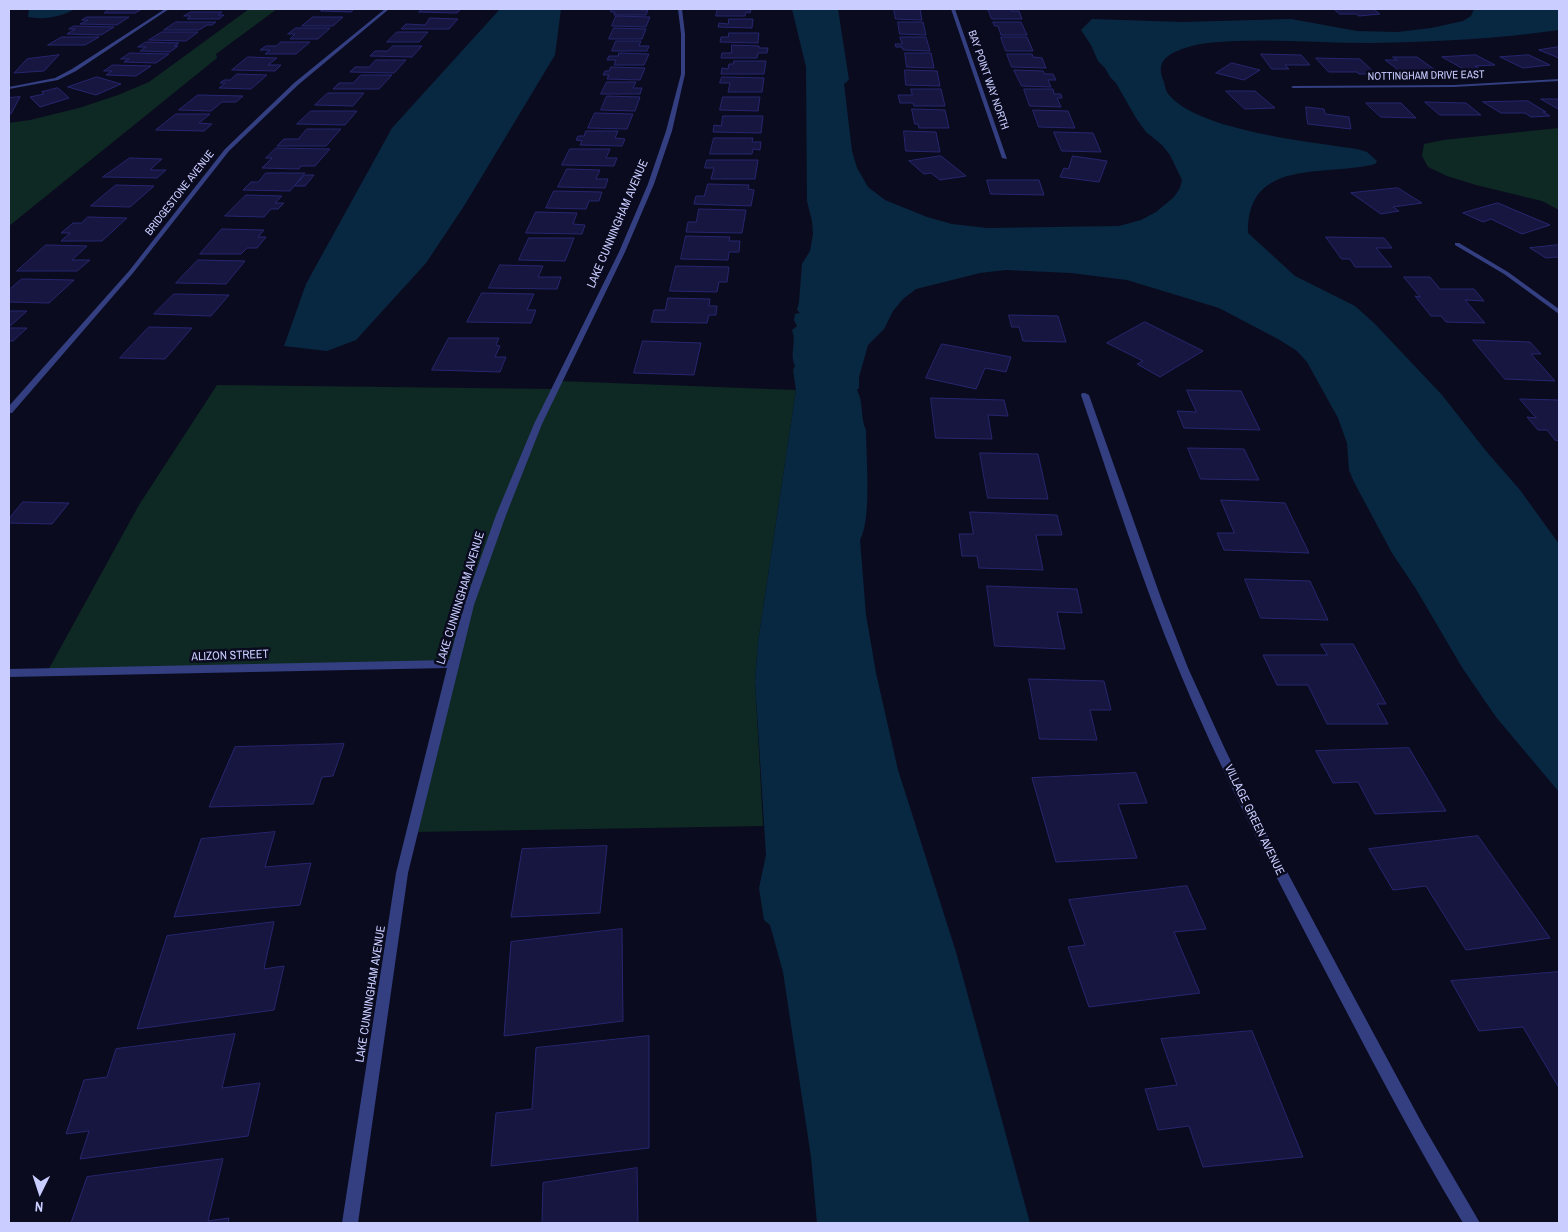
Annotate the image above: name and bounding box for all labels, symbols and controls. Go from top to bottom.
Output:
street label: BAY POINT WAY NORTH [965,29,1011,131]
street label: NOTTINGHAM DRIVE EAST [1368,68,1484,84]
street label: BRIDGESTONE AVENUE [143,148,217,238]
street label: LAKE CUNNINGHAM AVENUE [584,158,652,290]
street label: LAKE CUNNINGHAM AVENUE [434,530,488,666]
street label: ALIZON STREET [191,647,269,665]
street label: VILLAGE GREEN AVENUE [1221,762,1287,878]
street label: LAKE CUNNINGHAM AVENUE [353,925,389,1063]
north arrow [15,1167,65,1217]
text: N [34,1198,44,1216]

